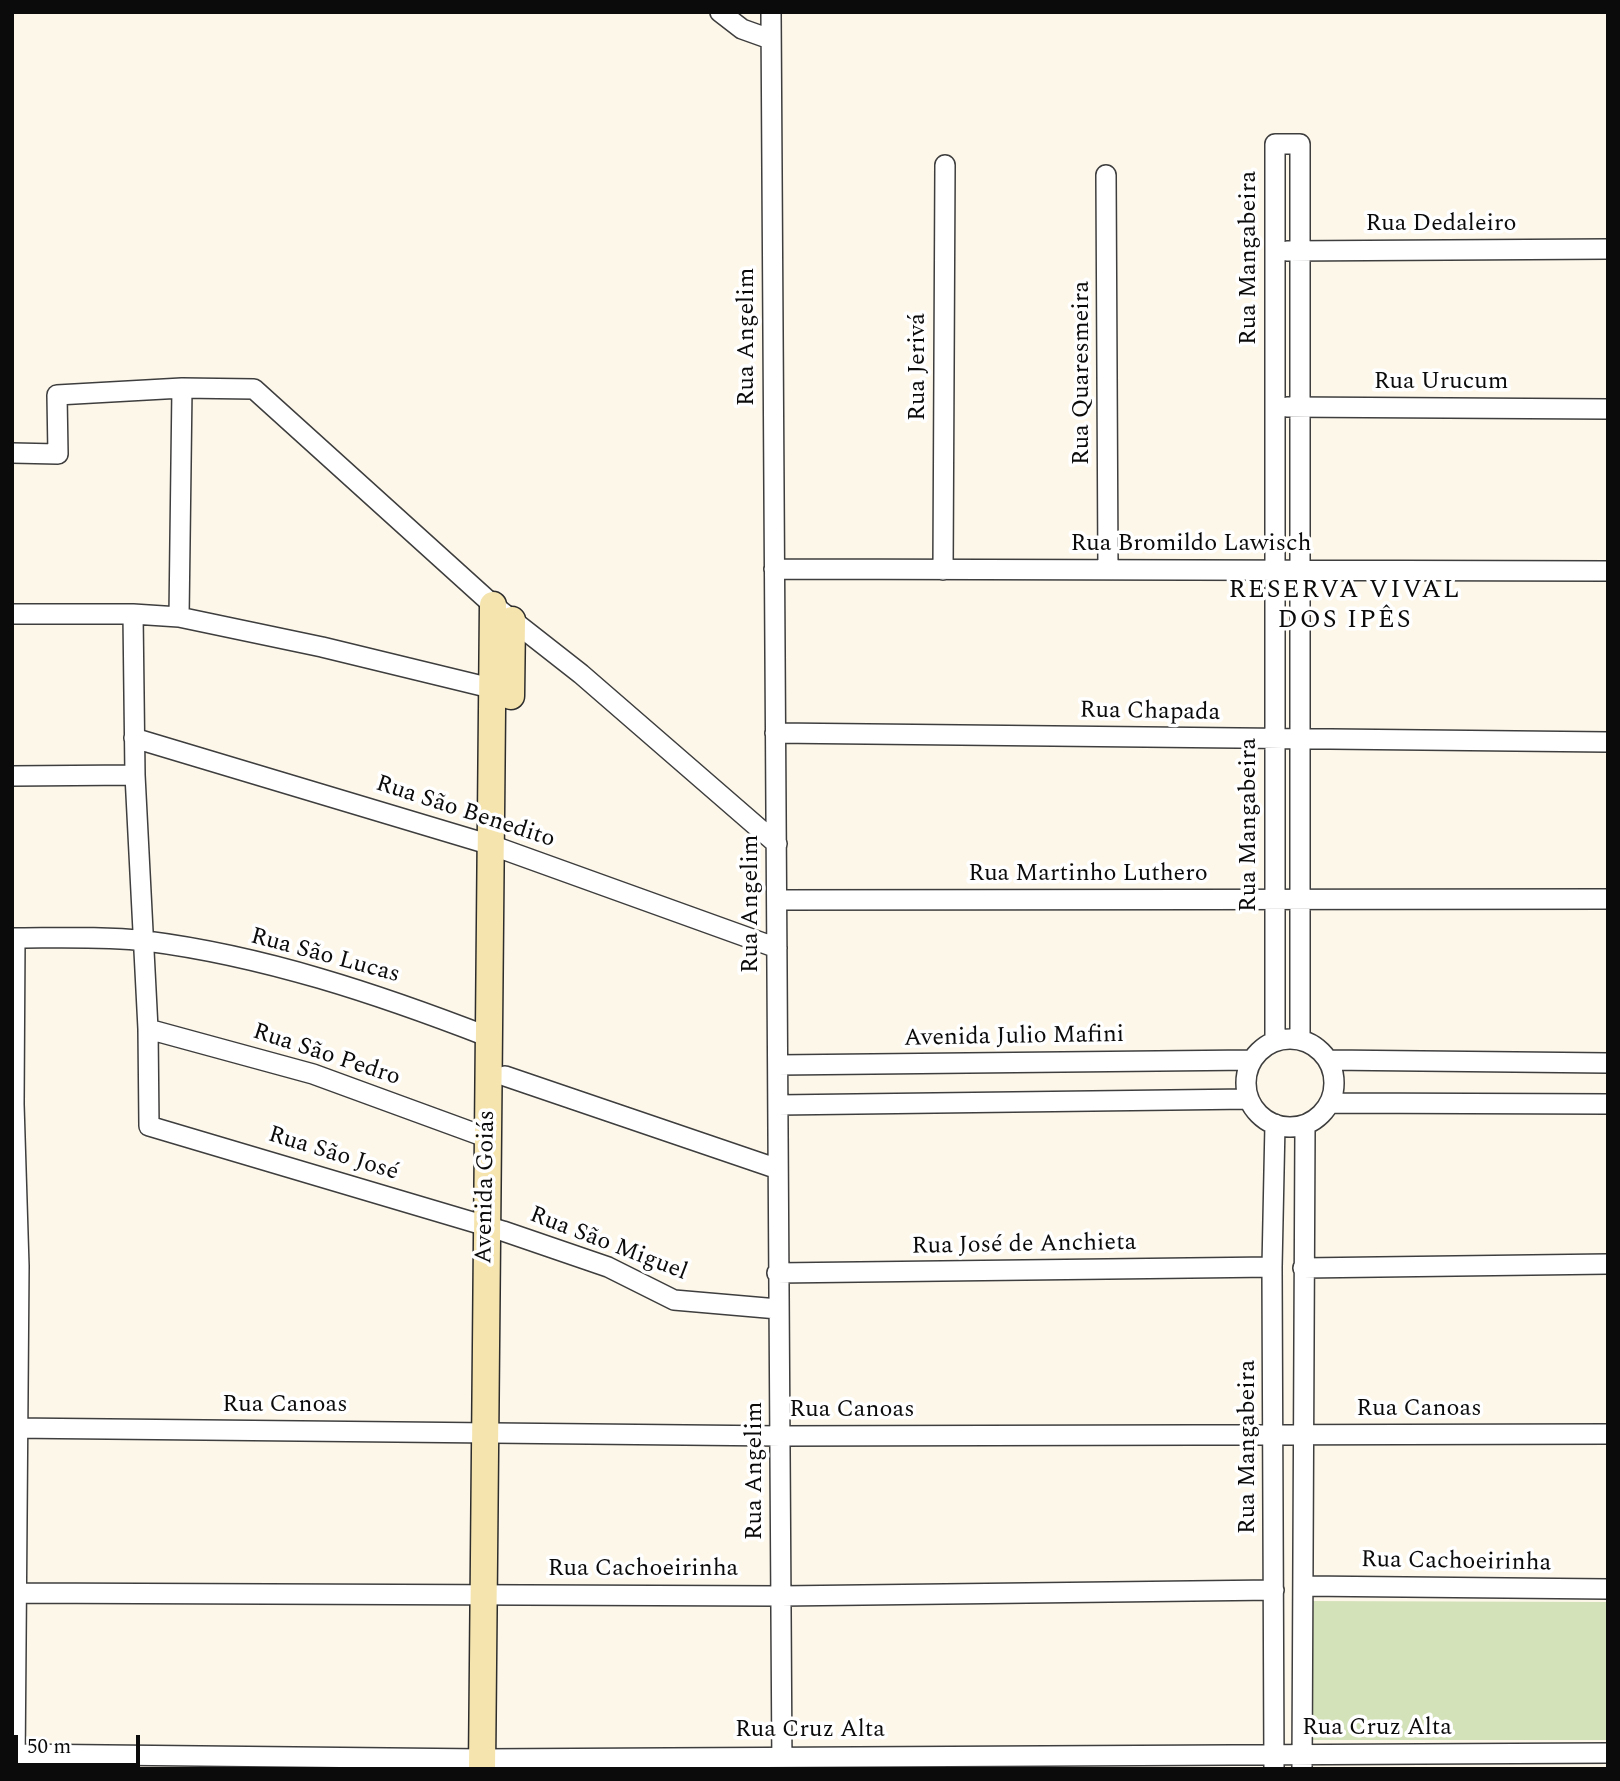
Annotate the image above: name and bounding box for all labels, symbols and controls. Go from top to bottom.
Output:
street label: Rua Mangabeira [1236,171,1264,345]
street label: Rua Dedaleiro [1366,211,1516,239]
street label: Rua Angelim [734,268,762,406]
street label: Rua Quaresmeira [1069,281,1097,465]
street label: Rua Jerivá [905,313,933,421]
street label: Rua Urucum [1374,369,1508,397]
street label: Rua Bromildo Lawisch [1070,531,1312,559]
district label: RESERVA VIVAL DOS IPÊS [1230,576,1460,638]
street label: Rua Chapada [1079,697,1221,729]
street label: Rua Mangabeira [1236,738,1264,912]
street label: Rua São Benedito [372,770,558,856]
street label: Rua Angelim [738,835,766,973]
street label: Rua Martinho Luthero [968,861,1208,889]
street label: Rua São Lucas [247,923,403,991]
street label: Rua São Pedro [249,1019,403,1093]
street label: Avenida Julio Mafini [904,1022,1124,1054]
street label: Avenida Goiás [471,1110,503,1264]
street label: Rua São José [264,1122,402,1188]
street label: Rua São Miguel [525,1202,691,1288]
street label: Rua José de Anchieta [911,1230,1137,1262]
street label: Rua Mangabeira [1235,1360,1263,1534]
street label: Rua Canoas [222,1392,348,1420]
street label: Rua Canoas [1356,1396,1482,1424]
street label: Rua Canoas [789,1397,915,1425]
street label: Rua Angelim [742,1402,770,1540]
street label: Rua Cachoeirinha [1361,1547,1551,1579]
street label: Rua Cachoeirinha [548,1556,738,1584]
street label: Rua Cruz Alta [1302,1715,1452,1743]
street label: Rua Cruz Alta [735,1717,885,1745]
scale bar [18,1722,144,1766]
text: 50 m [27,1731,71,1763]

